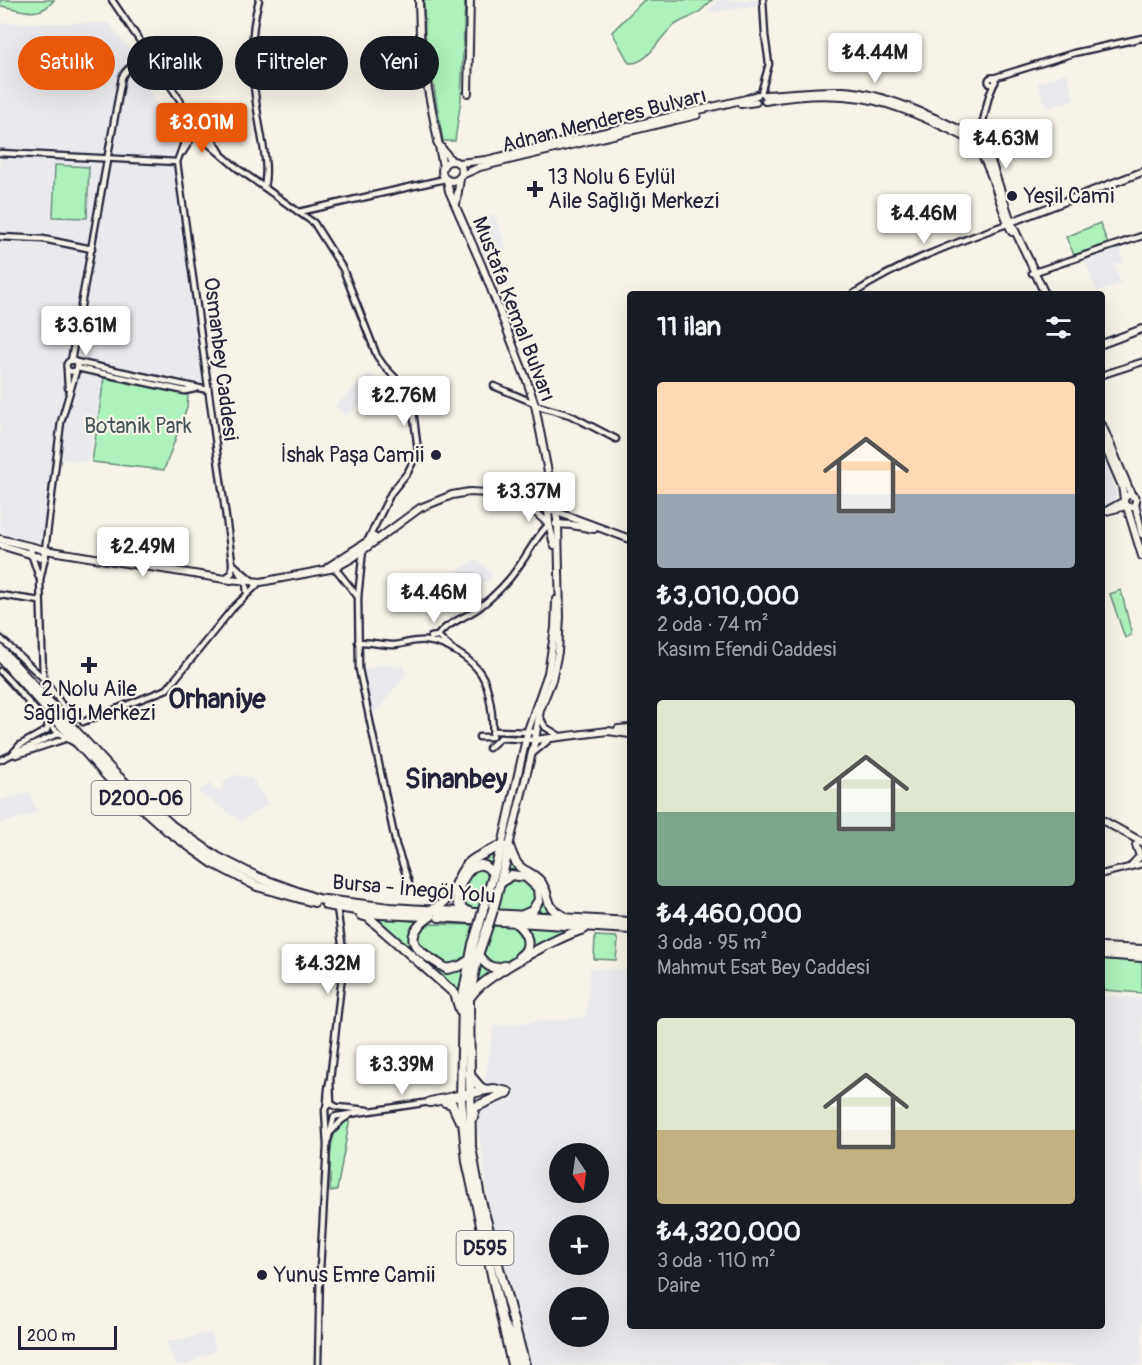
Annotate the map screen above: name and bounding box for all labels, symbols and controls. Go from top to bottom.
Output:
pin: ₺4.44M [826,33,924,84]
chip: Satılık [18,36,115,90]
chip: Kiralık [127,36,223,90]
chip: Filtreler [235,36,348,90]
chip: Yeni [360,36,439,90]
text: ₺4.44M [842,40,908,65]
street label: Adnan Menderes Bulvarı [499,82,709,159]
pin: ₺3.01M [153,103,251,154]
text: ₺3.01M [170,110,234,135]
pin: ₺4.63M [957,119,1055,170]
text: ₺4.63M [973,126,1039,151]
place label: 13 Nolu 6 Eylül Aile Sağlığı Merkezi [548,164,719,215]
marker: 13 Nolu 6 Eylül Aile Sağlığı Merkezi [526,180,544,198]
place label: Yeşil Cami [1023,183,1114,210]
marker: Yeşil Cami [1005,189,1019,203]
pin: ₺4.46M [875,194,973,245]
text: ₺4.46M [891,201,957,226]
street label: Mustafa Kemal Bulvarı [466,213,561,405]
street label: Osmanbey Caddesi [197,276,244,443]
pin: ₺3.61M [37,306,135,357]
text: 11 ilan [657,311,721,343]
icon: filters [1042,311,1075,344]
text: ₺3.61M [55,313,117,338]
pin: ₺2.76M [355,376,453,427]
text: ₺2.76M [372,383,436,408]
park label: Botanik Park [84,413,192,440]
icon: home [812,421,920,529]
place label: İshak Paşa Camii [281,442,424,469]
marker: İshak Paşa Camii [429,448,443,462]
pin: ₺3.37M [480,472,578,523]
text: ₺3.37M [497,479,561,504]
pin: ₺2.49M [94,527,192,578]
text: ₺2.49M [111,534,175,559]
pin: ₺4.46M [385,573,483,624]
text: ₺4.46M [401,580,467,605]
text: ₺3,010,000 [657,580,799,612]
text: 2 oda · 74 m² [657,612,769,637]
text: Kasım Efendi Caddesi [657,637,836,662]
marker: 2 Nolu Aile Sağlığı Merkezi [80,656,98,674]
place label: 2 Nolu Aile Sağlığı Merkezi [23,676,156,727]
district label: Orhaniye [168,683,266,716]
icon: home [812,739,920,847]
district label: Sinanbey [405,763,508,796]
road number: D200-06 [92,781,190,815]
street label: Bursa - İnegöl Yolu [331,869,497,910]
text: ₺4,460,000 [657,898,802,930]
text: 3 oda · 95 m² [657,930,768,955]
pin: ₺4.32M [279,944,377,995]
text: ₺4.32M [296,951,360,976]
text: Mahmut Esat Bey Caddesi [657,955,870,980]
pin: ₺3.39M [353,1045,451,1096]
text: ₺3.39M [370,1052,434,1077]
icon: home [812,1057,920,1165]
north arrow [549,1143,609,1203]
map controls [549,1143,609,1347]
button: + [549,1215,609,1275]
text: ₺4,320,000 [657,1216,801,1248]
road number: D595 [456,1231,514,1265]
text: 3 oda · 110 m² [657,1248,776,1273]
place label: Yunus Emre Camii [273,1262,435,1289]
marker: Yunus Emre Camii [255,1268,269,1282]
text: Daire [657,1273,700,1298]
button: − [549,1287,609,1347]
scale bar [18,1323,117,1350]
text: 200 m [27,1326,75,1346]

